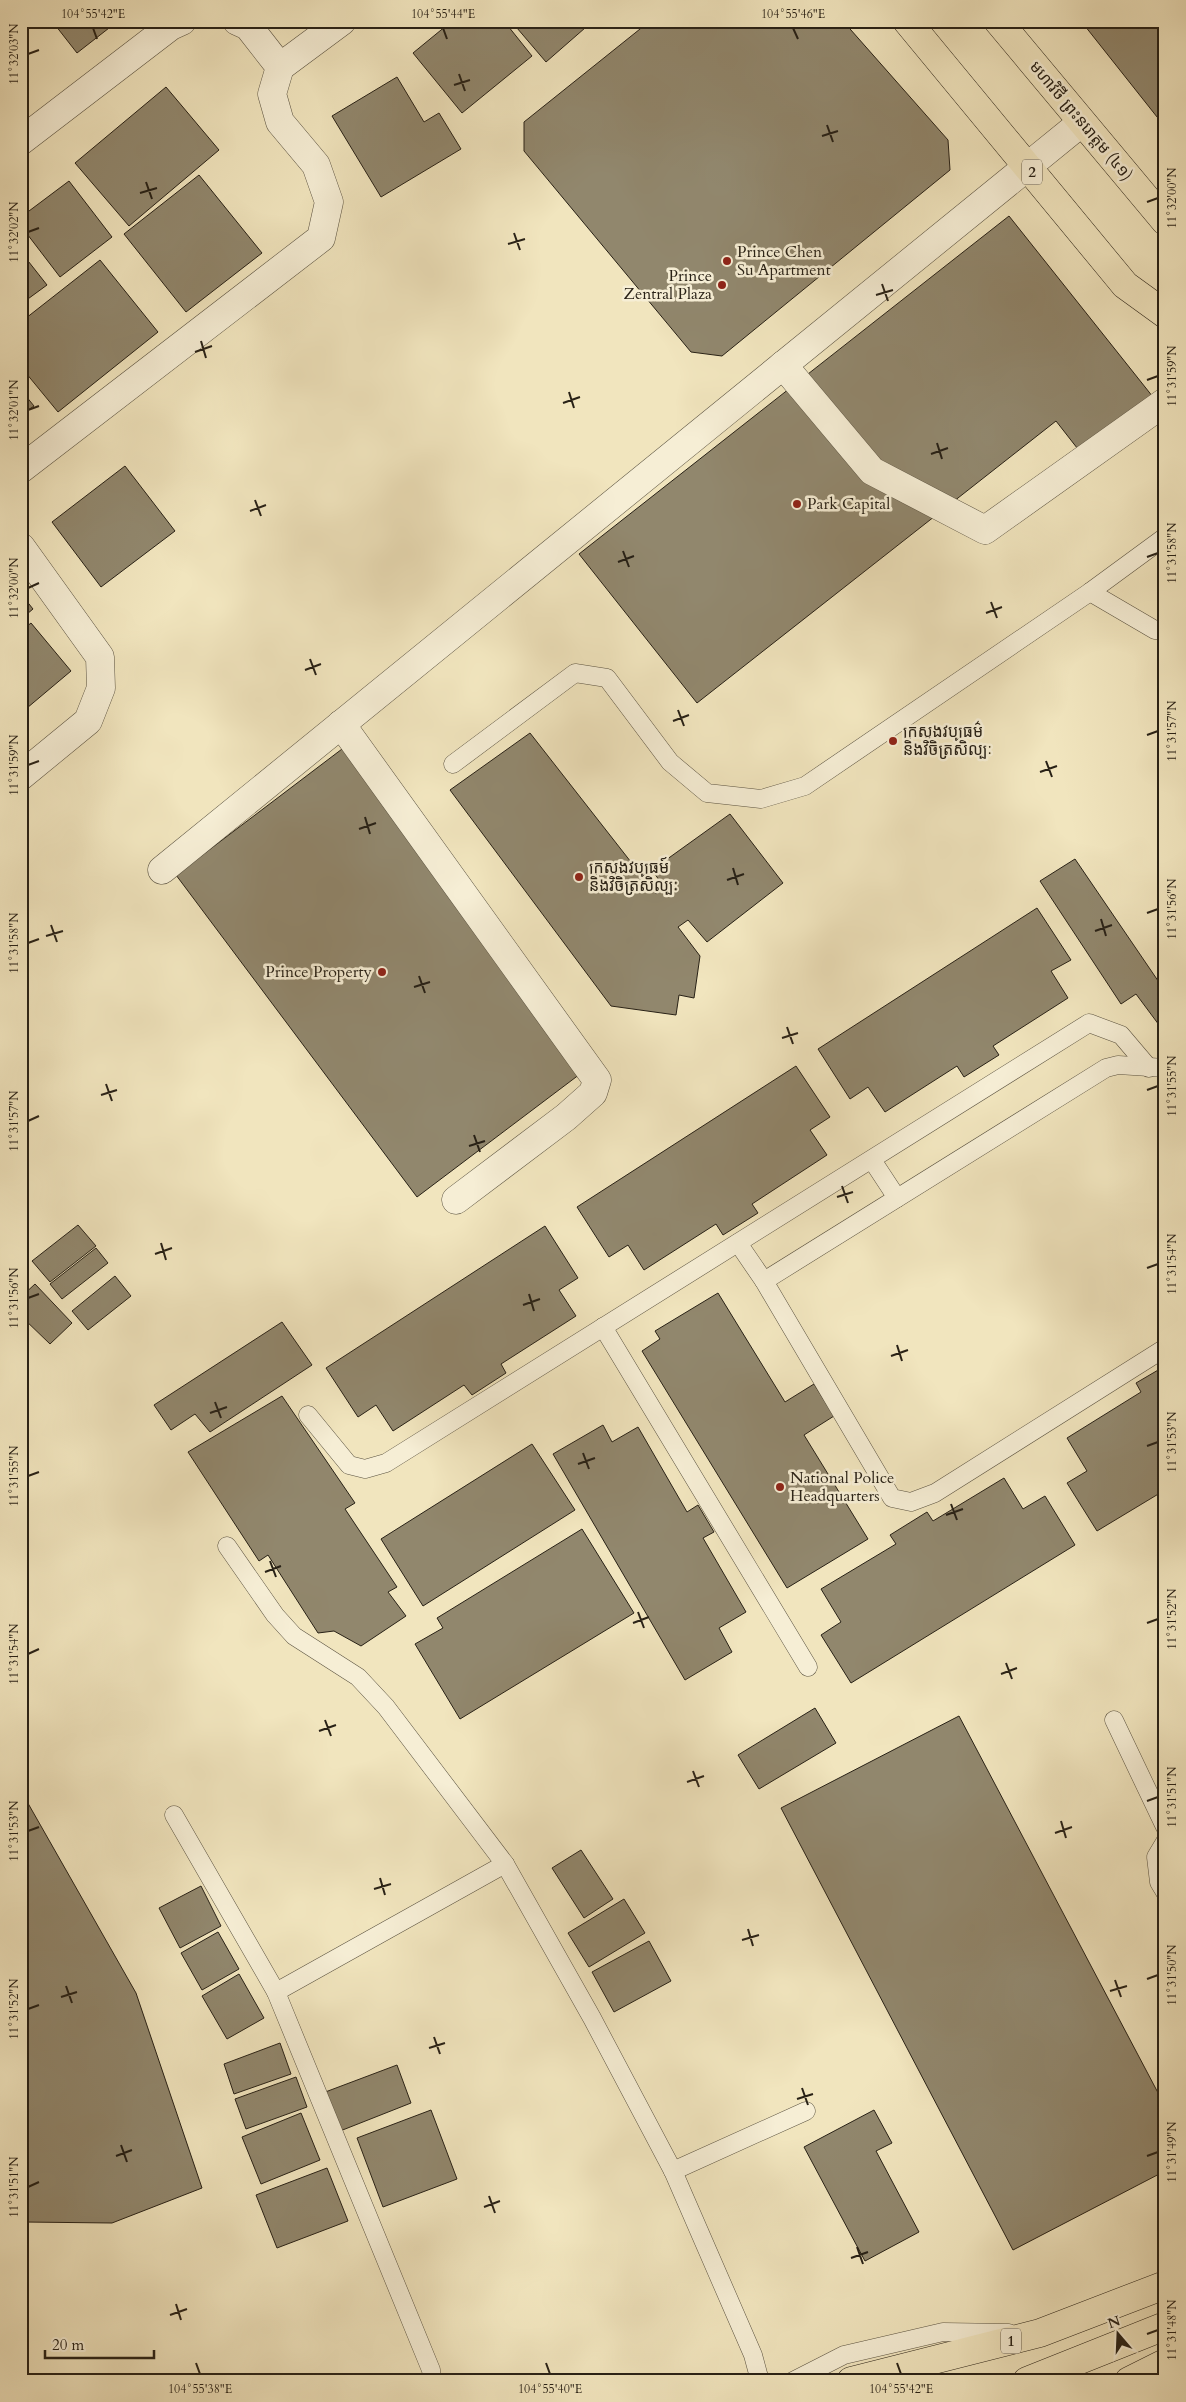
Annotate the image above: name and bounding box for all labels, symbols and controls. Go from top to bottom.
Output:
text: 104°55'42"E [61,6,125,22]
text: 104°55'44"E [411,6,475,22]
text: 104°55'46"E [761,6,825,22]
text: 11°32'03"N [6,23,22,84]
street label: មហាវិថី ព្រះនរោត្តម (៤១) [1024,56,1138,185]
road number: 2 [1022,160,1042,184]
text: 11°32'00"N [1164,167,1180,228]
text: 11°32'02"N [6,201,22,262]
place label: Prince Chen Su Apartment [737,241,831,281]
marker: Prince Chen Su Apartment [721,255,733,267]
place label: Prince Zentral Plaza [624,265,712,305]
marker: Prince Zentral Plaza [716,279,728,291]
text: 11°31'59"N [1164,345,1180,406]
text: 11°32'01"N [6,379,22,440]
place label: Park Capital [807,493,890,515]
marker: Park Capital [791,498,803,510]
text: 11°31'58"N [1164,522,1180,583]
text: 11°32'00"N [6,557,22,618]
text: 11°31'57"N [1164,700,1180,761]
place label: ក្រសួងវប្បធម៌ និងវិចិត្រសិល្បៈ [903,720,992,761]
text: 11°31'59"N [6,734,22,795]
marker: ក្រសួងវប្បធម៌ និងវិចិត្រសិល្បៈ [887,735,899,747]
place label: ក្រសួងវប្បធម៍ និងវិចិត្រសិល្បៈ [589,856,678,897]
marker: ក្រសួងវប្បធម៍ និងវិចិត្រសិល្បៈ [573,871,585,883]
text: 11°31'56"N [1164,878,1180,939]
text: 11°31'58"N [6,912,22,973]
place label: Prince Property [265,961,373,983]
marker: Prince Property [376,966,388,978]
text: 11°31'55"N [1164,1055,1180,1116]
text: 11°31'57"N [6,1090,22,1151]
text: 11°31'54"N [1164,1233,1180,1294]
text: 11°31'56"N [6,1267,22,1328]
text: 11°31'53"N [1164,1411,1180,1472]
text: 11°31'55"N [6,1445,22,1506]
place label: National Police Headquarters [790,1467,894,1507]
marker: National Police Headquarters [774,1481,786,1493]
text: 11°31'52"N [1164,1588,1180,1649]
text: 11°31'54"N [6,1623,22,1684]
text: 11°31'51"N [1164,1766,1180,1827]
text: 11°31'53"N [6,1800,22,1861]
text: 11°31'50"N [1164,1944,1180,2005]
text: 11°31'52"N [6,1978,22,2039]
text: 11°31'49"N [1164,2121,1180,2182]
text: 11°31'51"N [6,2156,22,2217]
text: 11°31'48"N [1164,2299,1180,2360]
north arrow [1094,2310,1144,2360]
text: N [1105,2311,1123,2333]
scale bar [45,2327,154,2359]
road number: 1 [1001,2328,1021,2354]
text: 20 m [52,2335,84,2355]
text: 104°55'38"E [168,2381,232,2397]
text: 104°55'40"E [518,2381,582,2397]
text: 104°55'42"E [869,2381,933,2397]

